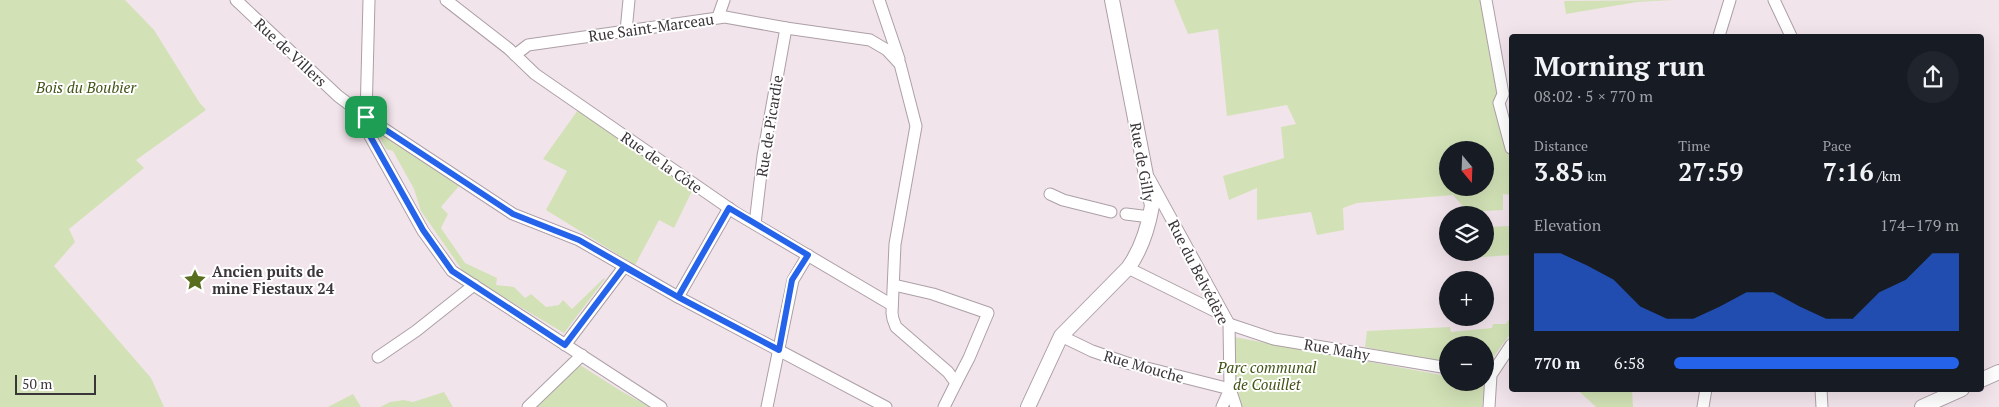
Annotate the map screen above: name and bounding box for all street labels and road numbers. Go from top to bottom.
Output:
street label: Rue Saint-Marceau [587,8,715,46]
street label: Rue de Villers [251,13,331,91]
street label: Rue de Picardie [751,74,787,178]
street label: Rue de Gilly [1126,121,1160,204]
street label: Rue de la Côte [617,127,707,197]
street label: Rue du Belvédère [1164,216,1234,328]
street label: Rue Mahy [1303,333,1372,365]
street label: Rue Mouche [1102,345,1186,387]

